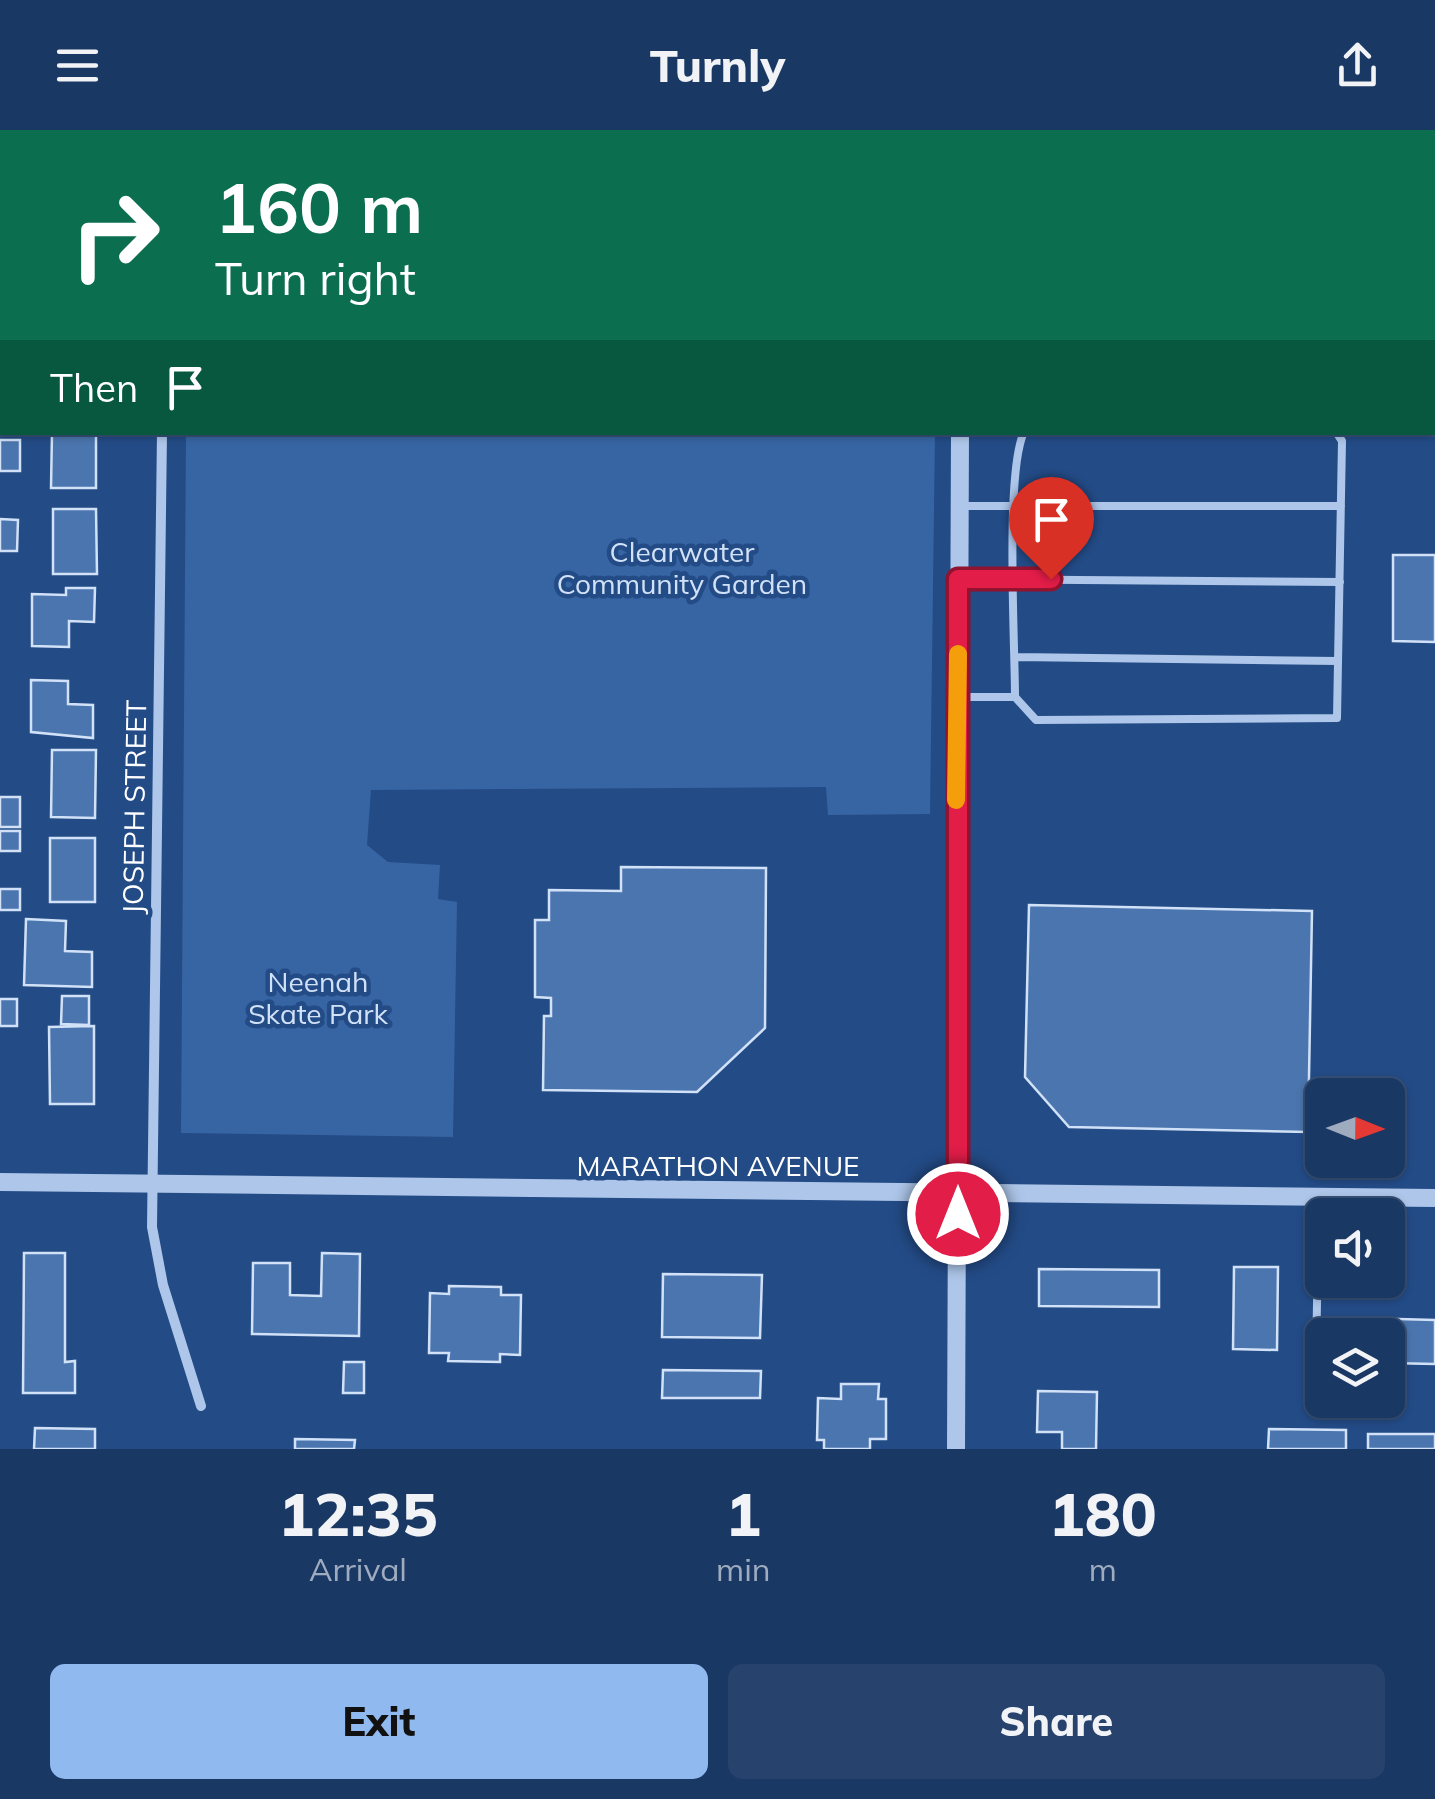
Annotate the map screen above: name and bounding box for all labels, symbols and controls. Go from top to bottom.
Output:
text: Turnly [650,37,785,93]
icon: menu [50,38,105,93]
icon: share [1330,38,1385,93]
text: 160 m [215,163,423,251]
icon: right [50,170,180,300]
text: Turn right [215,250,416,306]
icon: arrive [158,360,213,415]
text: Then [50,364,138,412]
pin [1009,477,1094,580]
icon: arrive [1024,492,1079,547]
park label: Clearwater Community Garden [557,534,807,601]
street label: JOSEPH STREET [115,699,153,915]
park label: Neenah Skate Park [248,964,388,1031]
north arrow [1305,1078,1405,1178]
map controls [1305,1078,1405,1418]
street label: MARATHON AVENUE [576,1148,860,1183]
position arrow [906,1162,1010,1266]
button: sound [1305,1198,1405,1298]
button: layers [1305,1318,1405,1418]
text: 12:35 [278,1476,438,1551]
text: 1 [725,1476,761,1551]
text: 180 [1049,1476,1157,1551]
text: Arrival [309,1549,407,1589]
text: min [716,1549,771,1589]
text: m [1089,1549,1117,1589]
button: Exit [50,1664,708,1779]
button: Share [728,1664,1385,1779]

